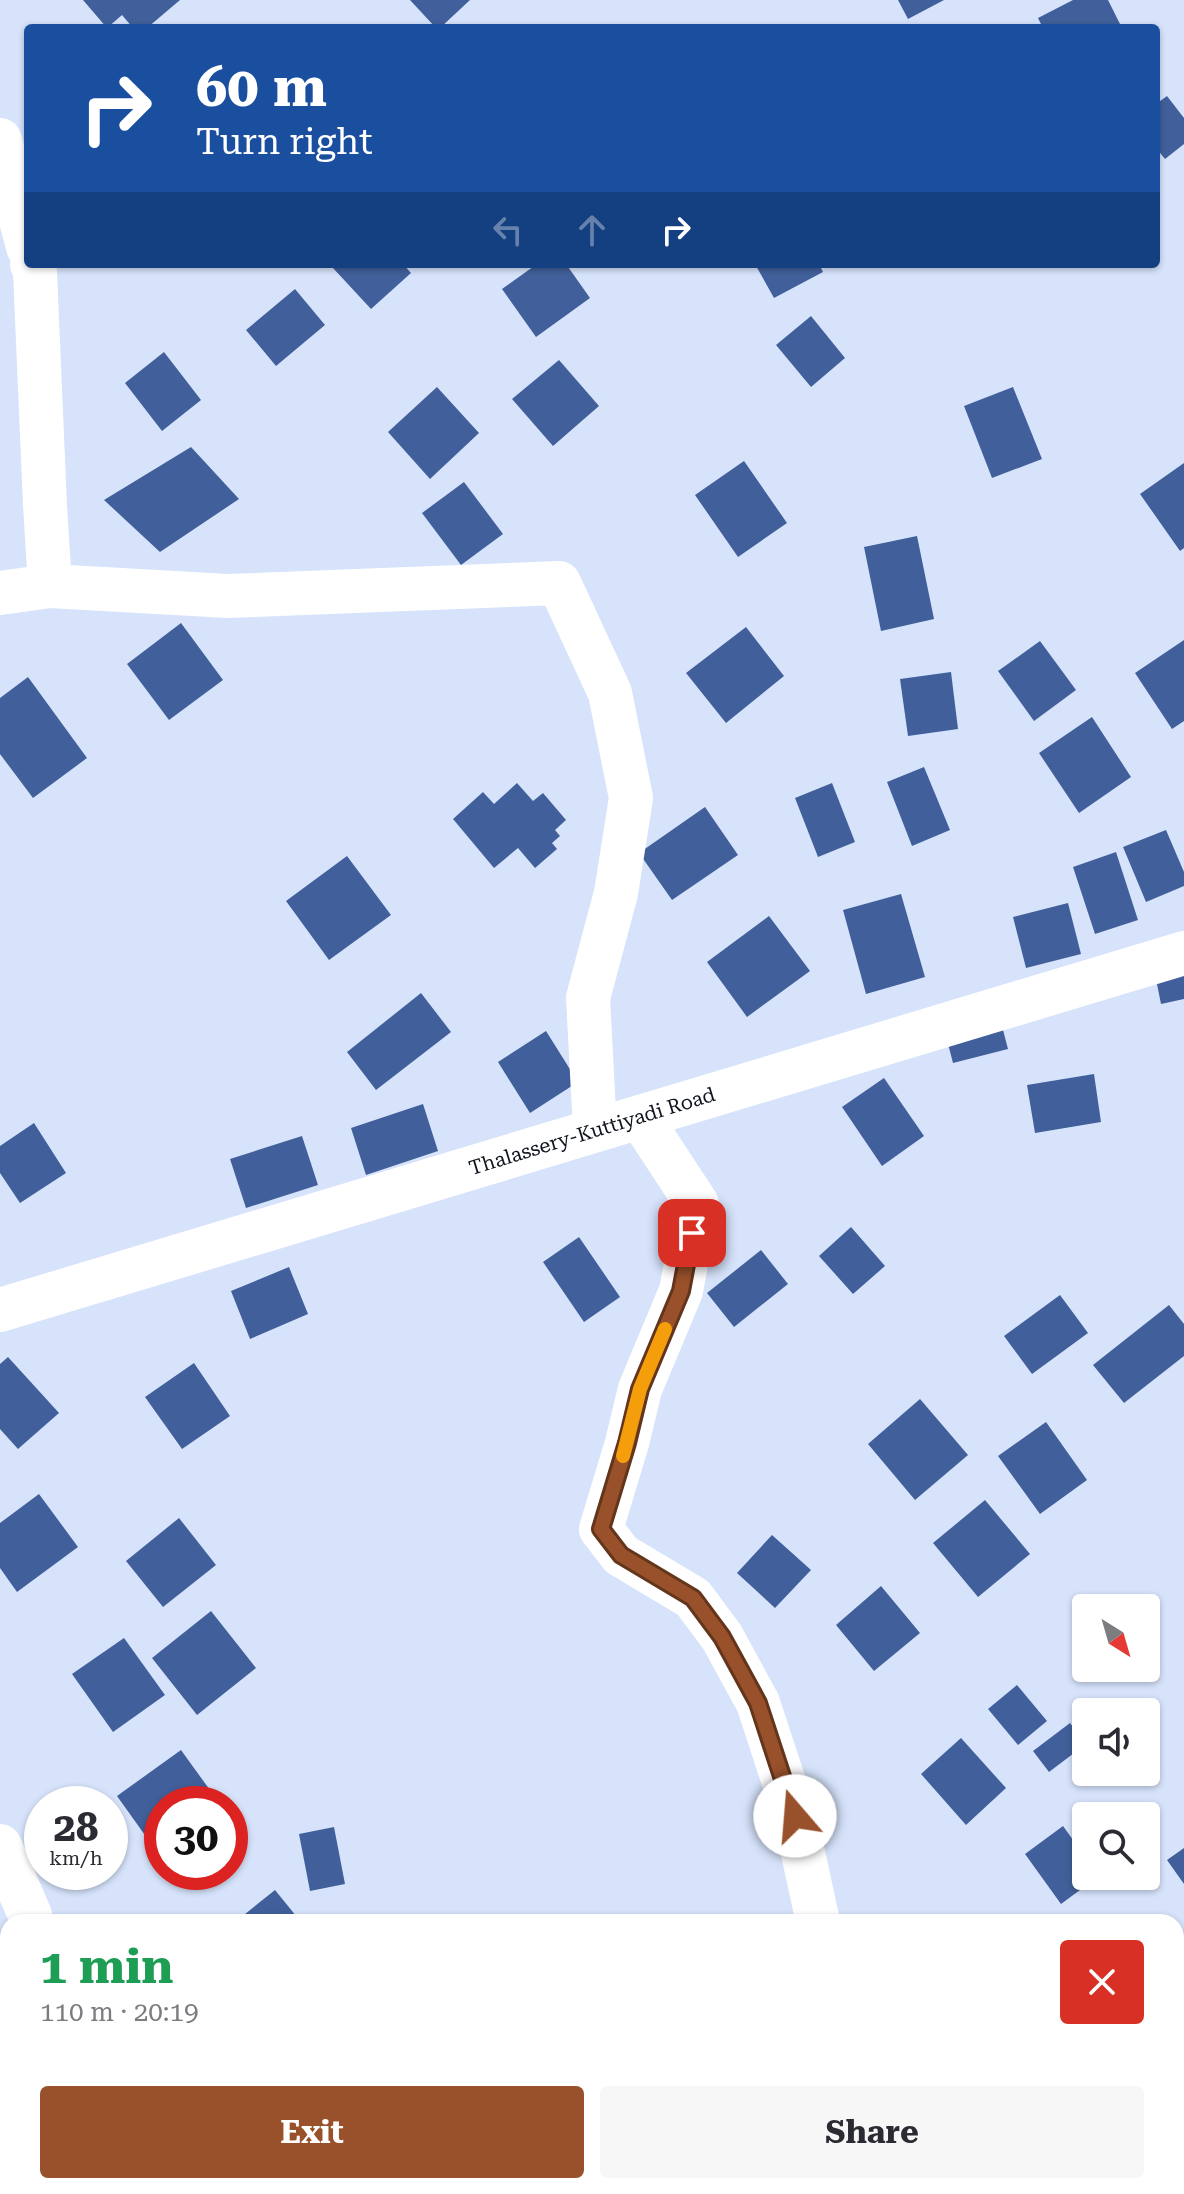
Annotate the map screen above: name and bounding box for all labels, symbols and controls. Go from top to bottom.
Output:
text: 60 m [196,54,327,120]
icon: right [64,56,168,160]
text: Turn right [196,121,373,163]
icon: left [486,208,530,252]
icon: ahead [570,208,614,252]
icon: right [654,208,698,252]
street label: Thalassery-Kuttiyadi Road [466,1082,718,1180]
pin [658,1199,726,1267]
icon: arrive [670,1211,714,1255]
north arrow [1072,1594,1160,1682]
map controls [1072,1594,1160,1890]
button: sound [1072,1698,1160,1786]
position arrow [753,1774,837,1858]
speed limit sign: 30 [144,1786,248,1890]
button: search [1072,1802,1160,1890]
text: 28 [54,1804,98,1851]
text: km/h [49,1846,103,1870]
text: 1 min [40,1939,173,1995]
button: close [1060,1940,1144,2024]
text: 110 m · 20:19 [40,1997,199,2027]
button: Exit [40,2086,584,2178]
button: Share [600,2086,1144,2178]

